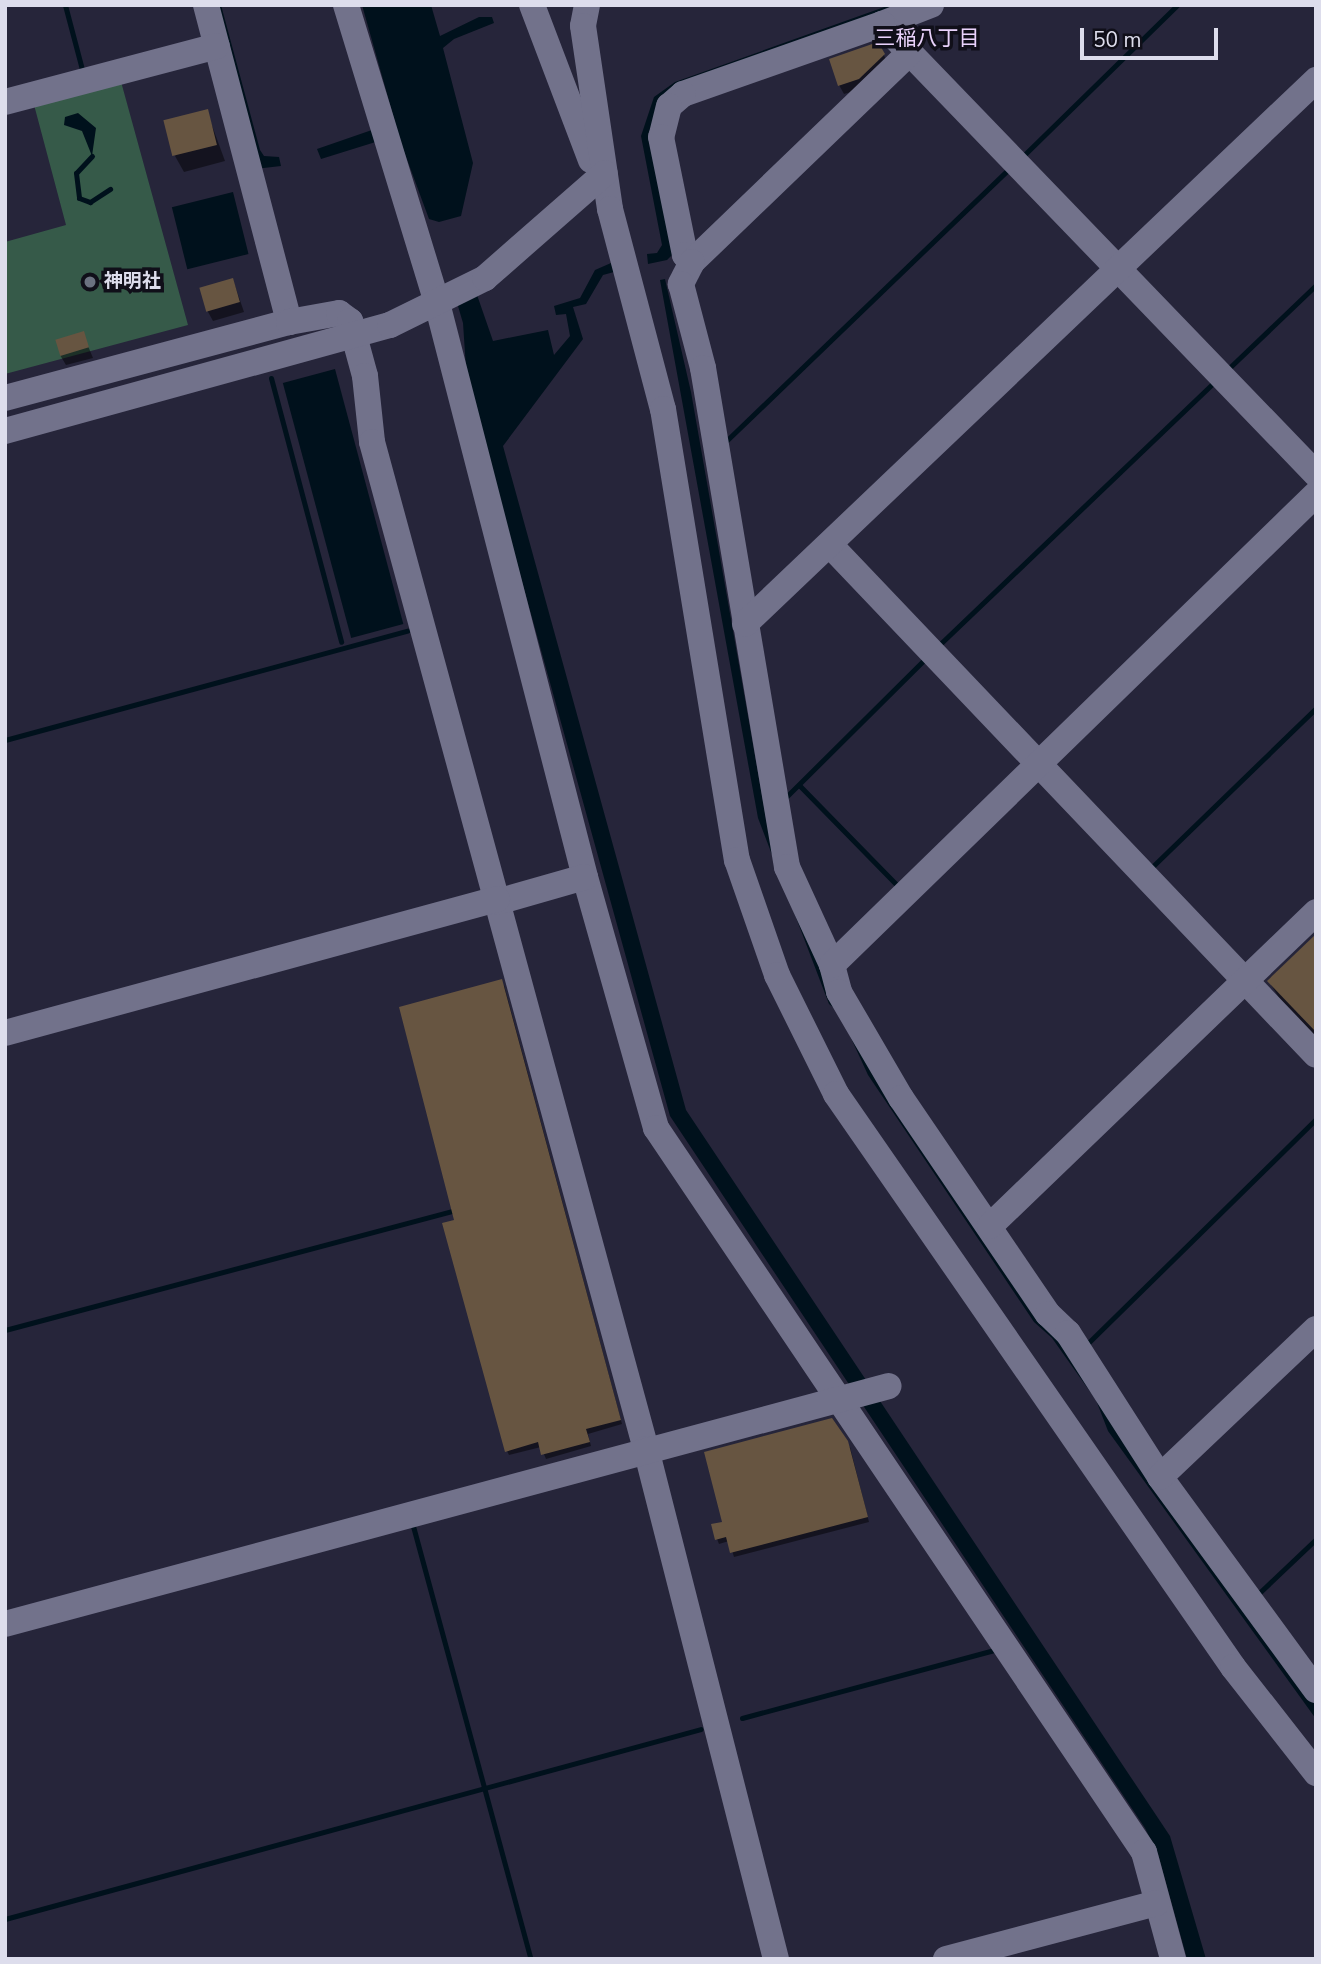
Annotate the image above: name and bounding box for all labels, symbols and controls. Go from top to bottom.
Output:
scale bar [1083,14,1221,58]
district label: 三稲八丁目 [875,25,979,51]
text: 50 m [1093,26,1142,54]
place label: 神明社 [104,271,161,293]
marker: 神明社 [82,274,98,290]

